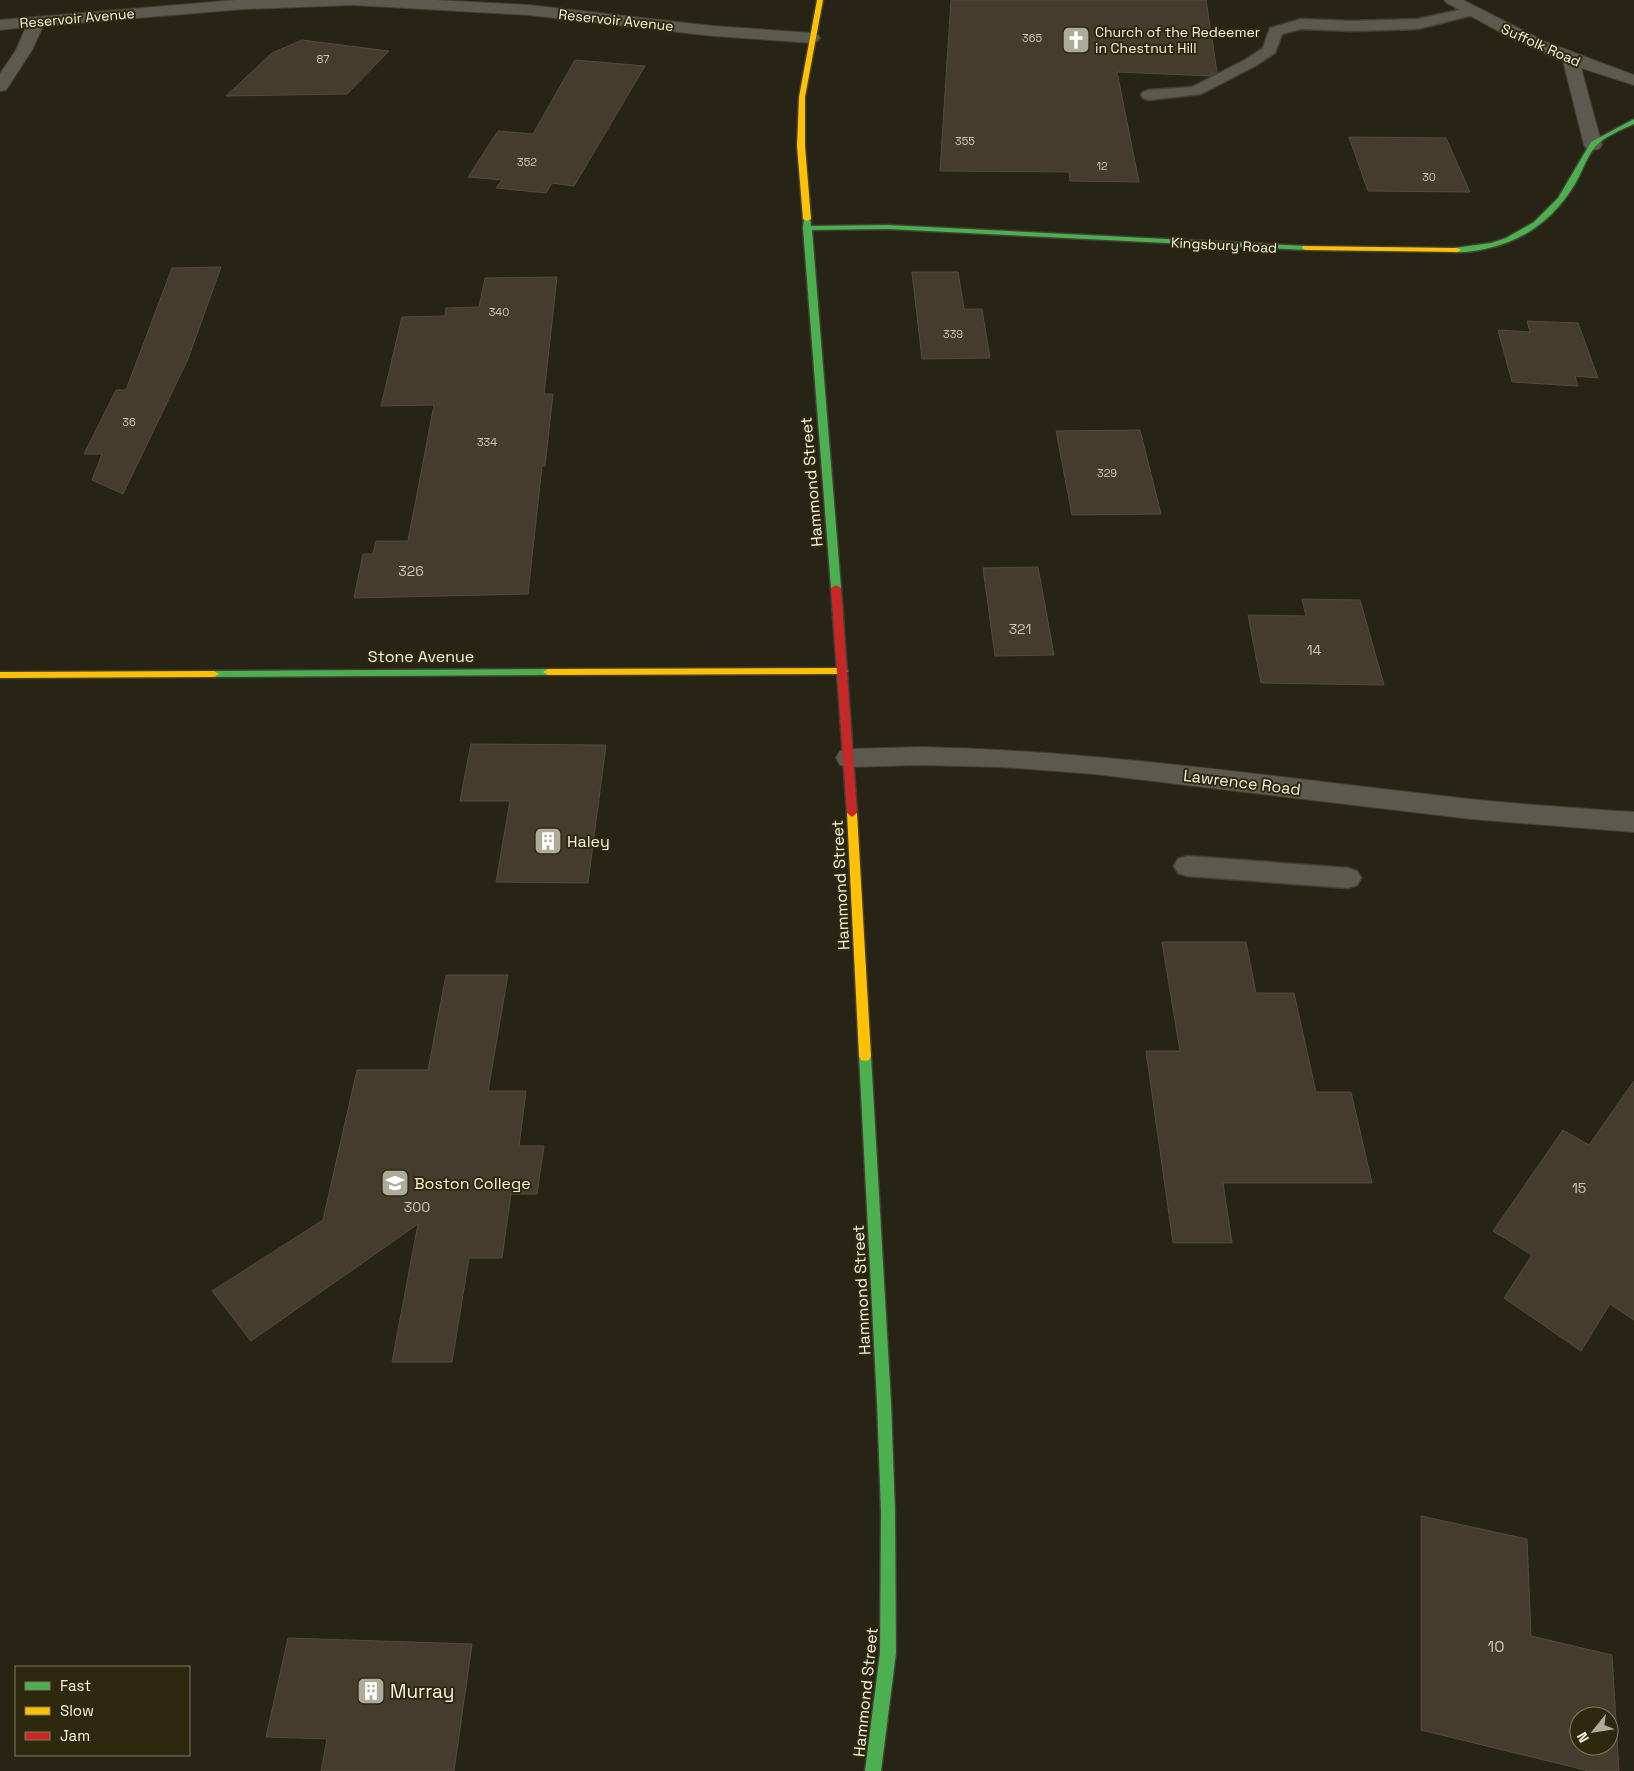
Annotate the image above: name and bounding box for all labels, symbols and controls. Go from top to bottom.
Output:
street label: Reservoir Avenue [19,4,135,32]
street label: Reservoir Avenue [558,5,674,35]
street label: Suffolk Road [1498,19,1584,71]
place label: Church of the Redeemer in Chestnut Hill [1095,23,1260,57]
church icon: Church of the Redeemer in Chestnut Hill [1061,25,1091,55]
house number: 365 [1022,31,1042,45]
house number: 87 [317,52,329,66]
house number: 355 [955,134,975,148]
house number: 352 [517,155,537,169]
house number: 12 [1096,159,1108,173]
house number: 30 [1422,170,1436,184]
street label: Kingsbury Road [1170,233,1278,257]
house number: 340 [489,305,509,319]
house number: 339 [943,327,963,341]
house number: 36 [122,415,136,429]
street label: Hammond Street [795,416,828,548]
house number: 334 [477,435,497,449]
house number: 329 [1097,466,1117,480]
house number: 326 [398,562,424,580]
house number: 321 [1009,620,1031,638]
house number: 14 [1307,641,1322,659]
street label: Stone Avenue [368,646,474,667]
street label: Lawrence Road [1182,765,1302,800]
street label: Hammond Street [827,819,854,951]
building icon: Haley [533,826,563,856]
place label: Haley [567,831,610,852]
school or university icon: Boston College [380,1168,410,1198]
place label: Boston College [414,1173,531,1194]
house number: 15 [1572,1179,1586,1197]
house number: 300 [404,1198,430,1216]
street label: Hammond Street [848,1224,875,1356]
street label: Hammond Street [848,1626,883,1758]
house number: 10 [1488,1636,1504,1657]
legend [15,1666,190,1756]
text: Fast [60,1676,91,1695]
building icon: Murray [356,1676,386,1706]
place label: Murray [390,1679,454,1704]
text: Slow [60,1701,94,1720]
north arrow [1569,1706,1619,1756]
text: Jam [60,1726,90,1745]
text: N [1573,1729,1593,1746]

